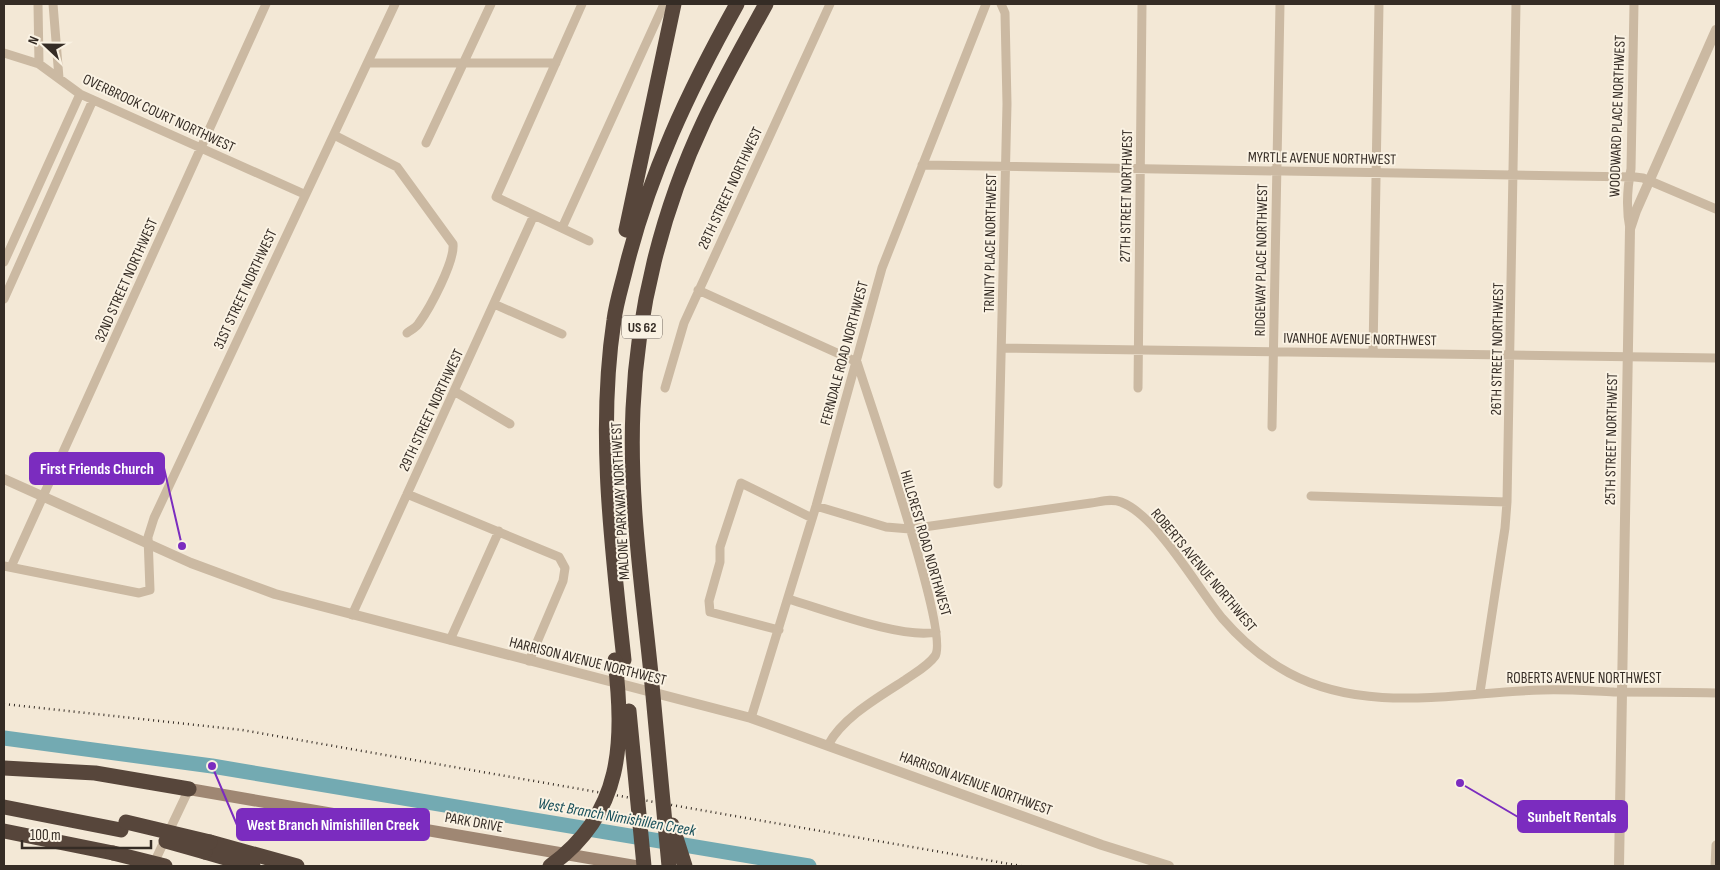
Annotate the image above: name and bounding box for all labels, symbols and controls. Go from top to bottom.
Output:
north arrow [20,20,70,70]
text: N [24,34,43,47]
street label: WOODWARD PLACE NORTHWEST [1605,35,1630,197]
street label: OVERBROOK COURT NORTHWEST [80,70,238,157]
street label: 28TH STREET NORTHWEST [694,124,767,252]
street label: 27TH STREET NORTHWEST [1116,129,1137,263]
street label: MYRTLE AVENUE NORTHWEST [1248,148,1396,169]
street label: TRINITY PLACE NORTHWEST [980,173,1001,313]
street label: RIDGEWAY PLACE NORTHWEST [1251,183,1272,337]
street label: 32ND STREET NORTHWEST [91,215,162,345]
street label: 31ST STREET NORTHWEST [209,226,282,352]
street label: FERNDALE ROAD NORTHWEST [816,279,873,427]
street label: 26TH STREET NORTHWEST [1487,282,1508,416]
road number: US 62 [622,316,662,338]
street label: IVANHOE AVENUE NORTHWEST [1283,329,1437,350]
street label: 29TH STREET NORTHWEST [395,346,468,474]
street label: 25TH STREET NORTHWEST [1601,373,1622,505]
street label: MALONE PARKWAY NORTHWEST [607,421,634,580]
callout: First Friends Church [30,453,164,484]
text: First Friends Church [40,460,154,479]
street label: HILLCREST ROAD NORTHWEST [896,468,955,618]
street label: ROBERTS AVENUE NORTHWEST [1147,505,1261,636]
street label: HARRISON AVENUE NORTHWEST [507,633,668,690]
street label: ROBERTS AVENUE NORTHWEST [1507,669,1661,688]
street label: HARRISON AVENUE NORTHWEST [897,747,1055,820]
water label: West Branch Nimishillen Creek [536,794,698,841]
callout: Sunbelt Rentals [1518,801,1627,832]
street label: PARK DRIVE [443,808,505,837]
text: Sunbelt Rentals [1527,808,1617,827]
callout: West Branch Nimishillen Creek [237,809,429,840]
text: West Branch Nimishillen Creek [247,816,419,835]
scale bar [22,818,151,850]
text: 100 m [30,826,61,845]

